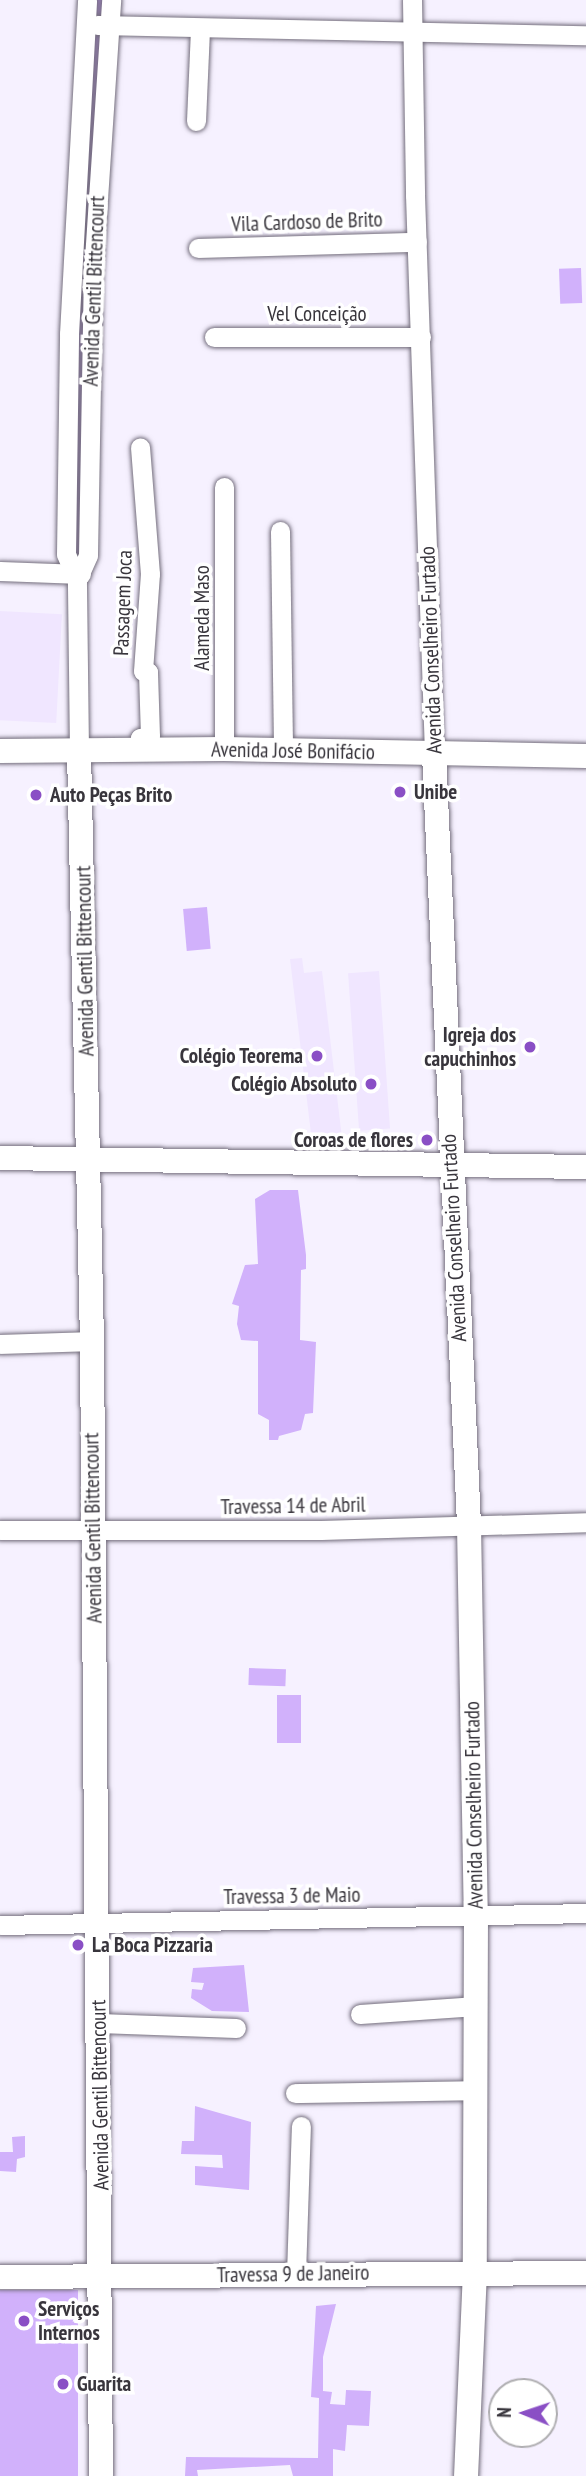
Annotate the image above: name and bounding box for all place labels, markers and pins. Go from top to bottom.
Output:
place label: Unibe [414,779,457,805]
place label: Auto Peças Brito [50,782,172,808]
marker: Unibe [392,784,408,800]
marker: Auto Peças Brito [28,787,44,803]
place label: Igreja dos capuchinhos [424,1022,516,1072]
marker: Igreja dos capuchinhos [522,1039,538,1055]
place label: Colégio Teorema [179,1043,303,1069]
marker: Colégio Teorema [309,1048,325,1064]
place label: Colégio Absoluto [230,1071,357,1097]
marker: Colégio Absoluto [363,1076,379,1092]
place label: Coroas de flores [294,1127,413,1153]
marker: Coroas de flores [419,1132,435,1148]
place label: La Boca Pizzaria [92,1932,213,1958]
marker: La Boca Pizzaria [70,1937,86,1953]
place label: Serviços Internos [38,2296,100,2346]
marker: Serviços Internos [16,2313,32,2329]
place label: Guarita [77,2371,131,2397]
marker: Guarita [55,2376,71,2392]

